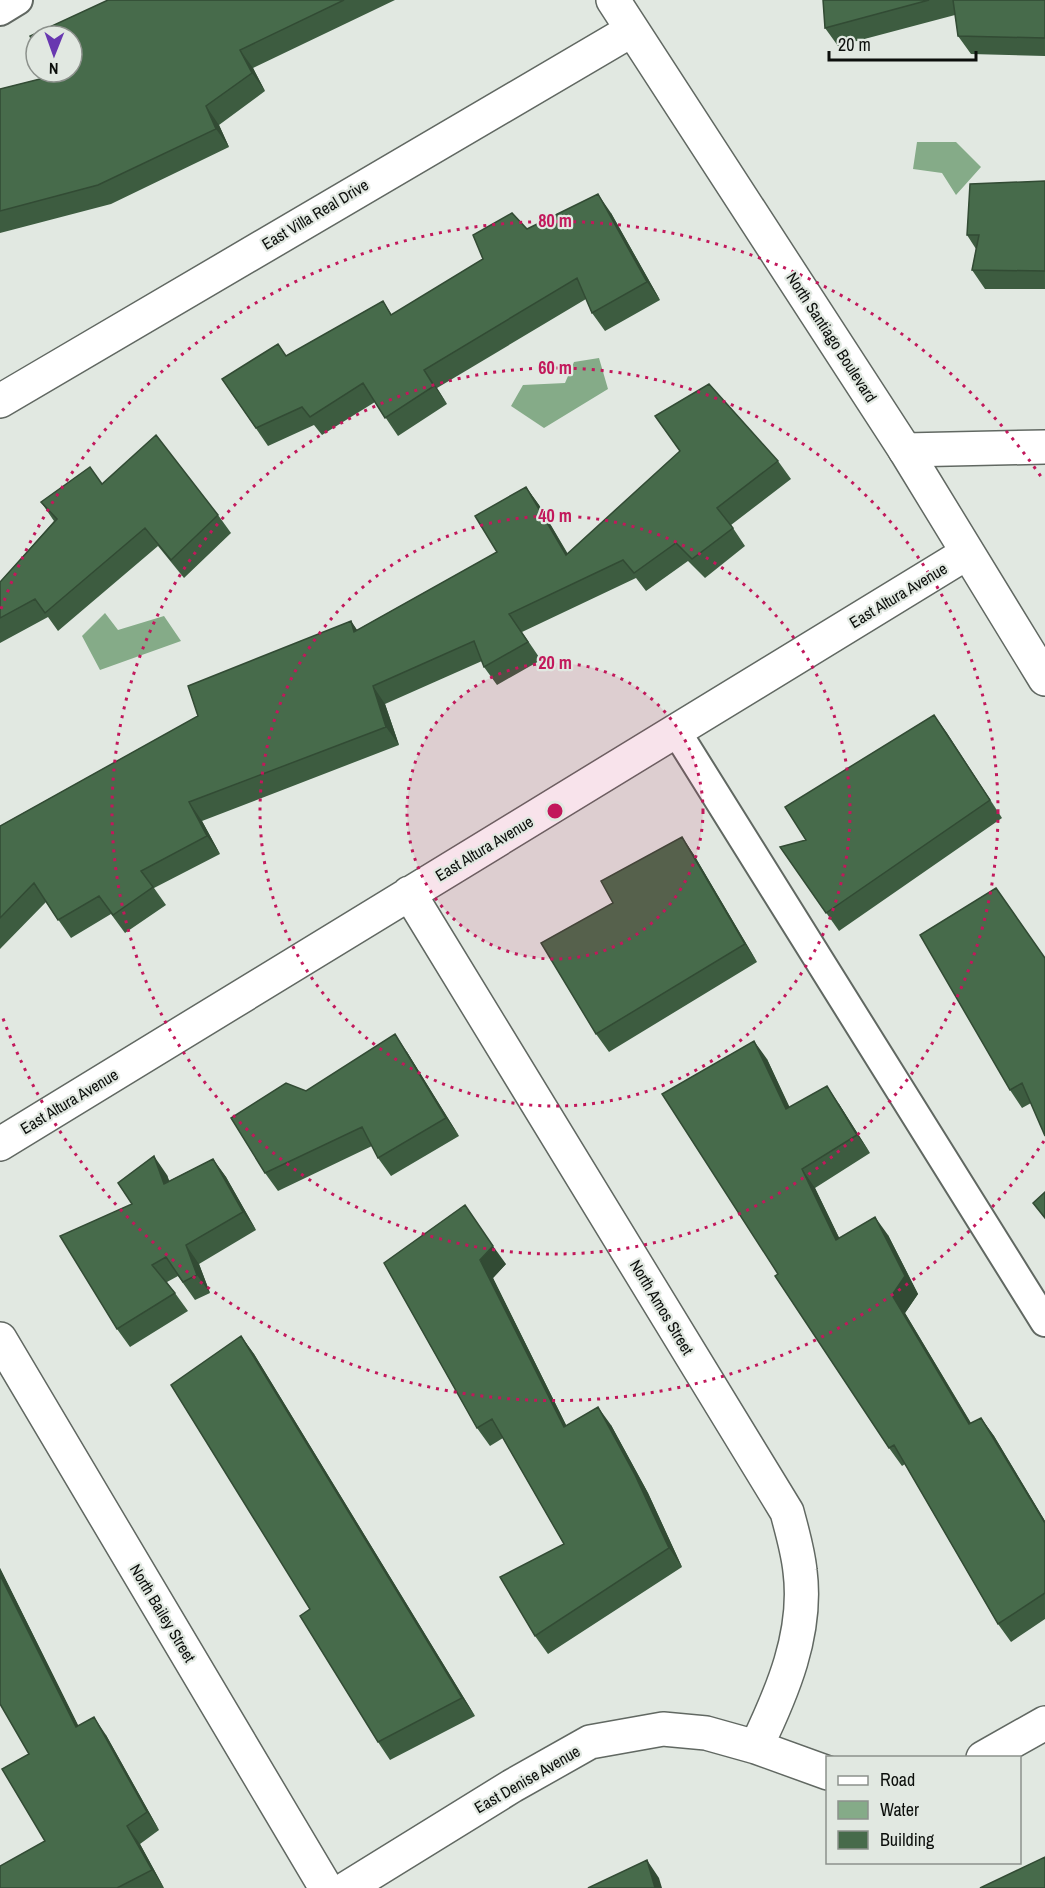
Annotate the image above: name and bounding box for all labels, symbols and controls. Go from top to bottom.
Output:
north arrow [24,24,84,84]
scale bar [829,24,976,62]
text: 20 m [838,32,871,57]
text: N [49,58,59,80]
street label: East Villa Real Drive [258,173,372,255]
text: 80 m [538,208,572,233]
street label: North Santiago Boulevard [782,268,882,406]
text: 60 m [538,355,572,380]
text: 40 m [538,503,572,528]
street label: East Altura Avenue [845,557,951,633]
text: 20 m [538,650,572,675]
centre of rings [545,801,565,821]
street label: East Altura Avenue [431,810,537,886]
street label: East Altura Avenue [16,1063,122,1139]
street label: North Amos Street [625,1255,699,1359]
street label: North Bailey Street [125,1560,201,1666]
street label: East Denise Avenue [470,1740,584,1818]
legend [826,1756,1021,1864]
text: Road [880,1767,915,1792]
text: Water [880,1797,919,1822]
text: Building [880,1827,935,1852]

